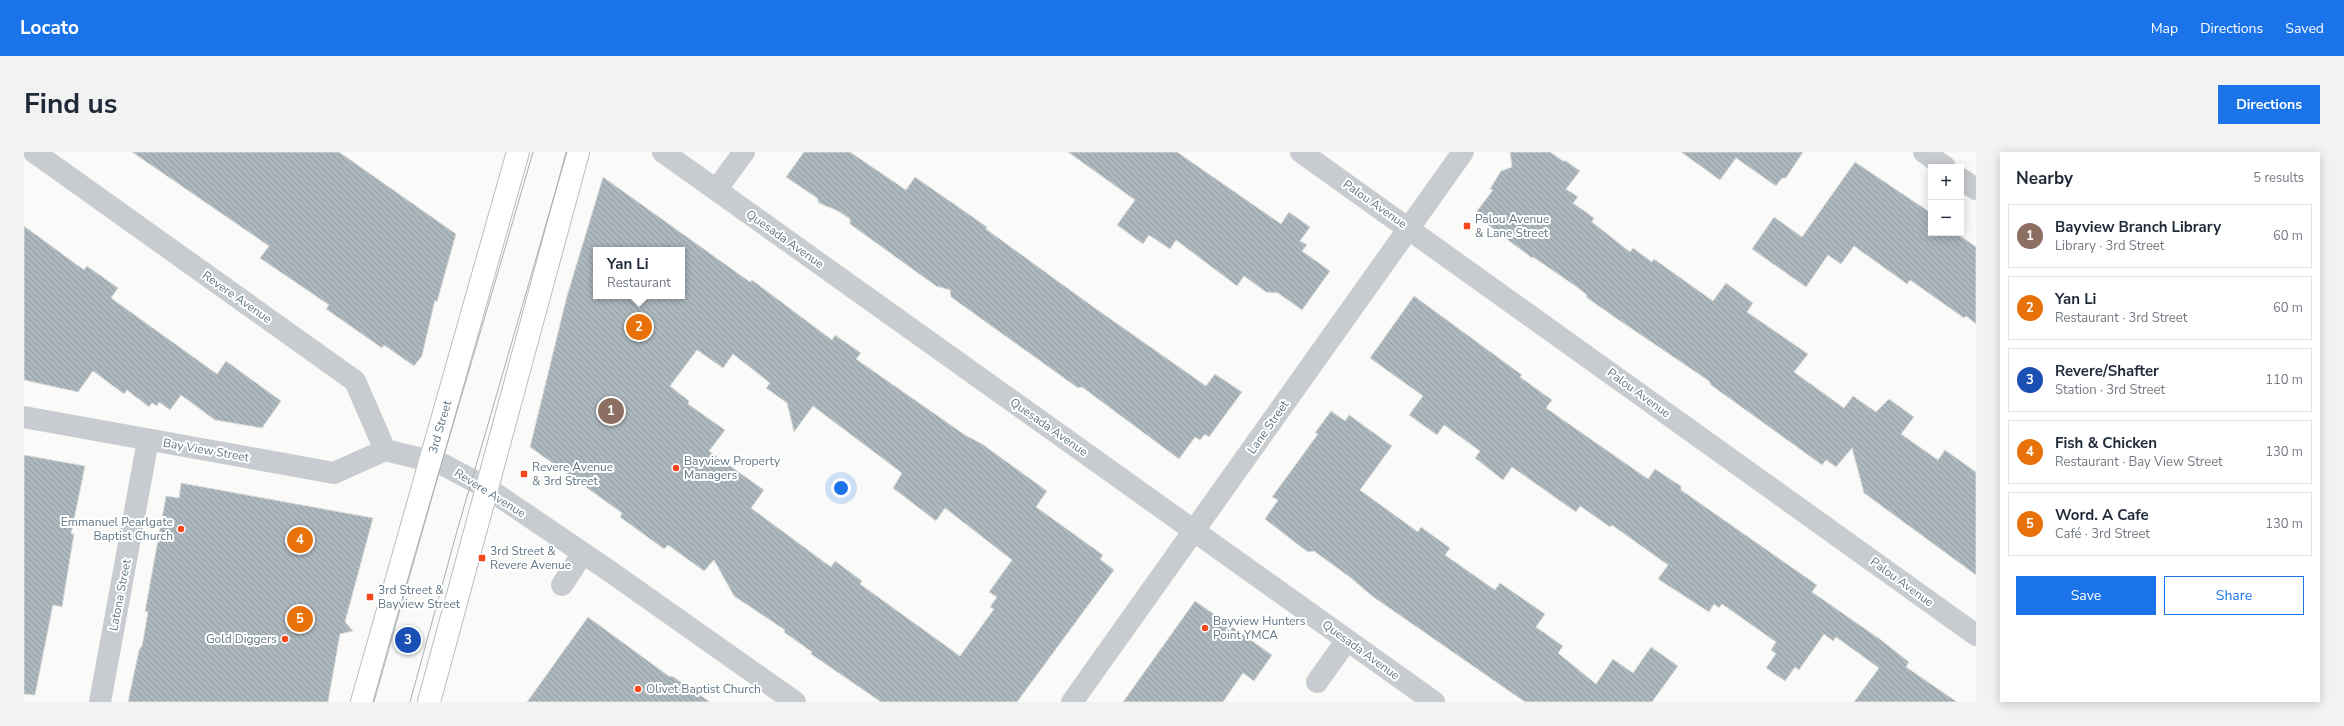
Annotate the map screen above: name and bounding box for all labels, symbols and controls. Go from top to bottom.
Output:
text: Locato [20,15,79,41]
text: Map [2151,19,2178,38]
text: Directions [2200,19,2263,38]
text: Saved [2285,19,2324,38]
text: Find us [24,85,118,123]
button: Directions [2218,85,2320,124]
map controls [1928,164,1964,236]
button: + [1928,164,1964,200]
text: Nearby [2016,167,2073,190]
text: 5 results [2253,169,2304,187]
street label: Palou Avenue [1340,176,1410,232]
button: − [1928,200,1964,236]
street label: Quesada Avenue [743,206,827,272]
place label: Palou Avenue & Lane Street [1475,211,1550,241]
text: Bayview Branch Library [2055,217,2221,237]
marker: Palou Avenue & Lane Street [1462,221,1472,231]
text: 1 [2026,227,2034,245]
text: 60 m [2273,227,2303,245]
text: Library · 3rd Street [2055,237,2164,255]
popup [593,247,685,299]
text: Yan Li [607,254,648,274]
street label: Revere Avenue [199,267,275,327]
text: Restaurant [607,274,671,292]
text: Yan Li [2055,289,2096,309]
text: 2 [2026,299,2034,317]
text: 60 m [2273,299,2303,317]
text: Restaurant · 3rd Street [2055,309,2187,327]
pin: 2 [626,312,652,342]
text: Revere/Shafter [2055,361,2159,381]
street label: Palou Avenue [1604,365,1674,421]
text: 3 [2026,371,2034,389]
text: 110 m [2265,371,2303,389]
text: Station · 3rd Street [2055,381,2165,399]
street label: Quesada Avenue [1007,394,1091,460]
pin: 1 [598,396,624,426]
street label: Lane Street [1244,396,1293,457]
street label: 3rd Street [425,398,455,455]
text: Fish & Chicken [2055,433,2157,453]
street label: Bay View Street [162,435,251,466]
text: 4 [2026,443,2034,461]
text: 130 m [2265,443,2303,461]
place label: Bayview Property Managers [684,453,781,483]
text: Restaurant · Bay View Street [2055,453,2223,471]
place label: Revere Avenue & 3rd Street [532,459,613,489]
marker: Bayview Property Managers [671,463,681,473]
street label: Revere Avenue [451,465,529,521]
marker: Revere Avenue & 3rd Street [519,469,529,479]
your location [831,478,851,498]
text: Word. A Cafe [2055,505,2149,525]
place label: Emmanuel Pearlgate Baptist Church [61,514,173,544]
text: 5 [2026,515,2034,533]
text: 130 m [2265,515,2303,533]
marker: Emmanuel Pearlgate Baptist Church [176,524,186,534]
pin: 4 [287,525,313,555]
text: Café · 3rd Street [2055,525,2150,543]
place label: 3rd Street & Revere Avenue [490,543,571,573]
marker: 3rd Street & Revere Avenue [477,553,487,563]
street label: Palou Avenue [1867,554,1937,610]
street label: Latona Street [105,557,135,632]
button: Save [2016,576,2156,615]
button: Share [2164,576,2304,615]
place label: 3rd Street & Bayview Street [378,582,461,612]
marker: 3rd Street & Bayview Street [365,592,375,602]
pin: 5 [287,604,313,634]
place label: Bayview Hunters Point YMCA [1213,613,1306,643]
street label: Quesada Avenue [1319,617,1403,683]
marker: Bayview Hunters Point YMCA [1200,623,1210,633]
pin: 3 [395,625,421,655]
place label: Gold Diggers [206,631,277,647]
marker: Gold Diggers [280,634,290,644]
place label: Olivet Baptist Church [646,681,761,697]
marker: Olivet Baptist Church [633,684,643,694]

